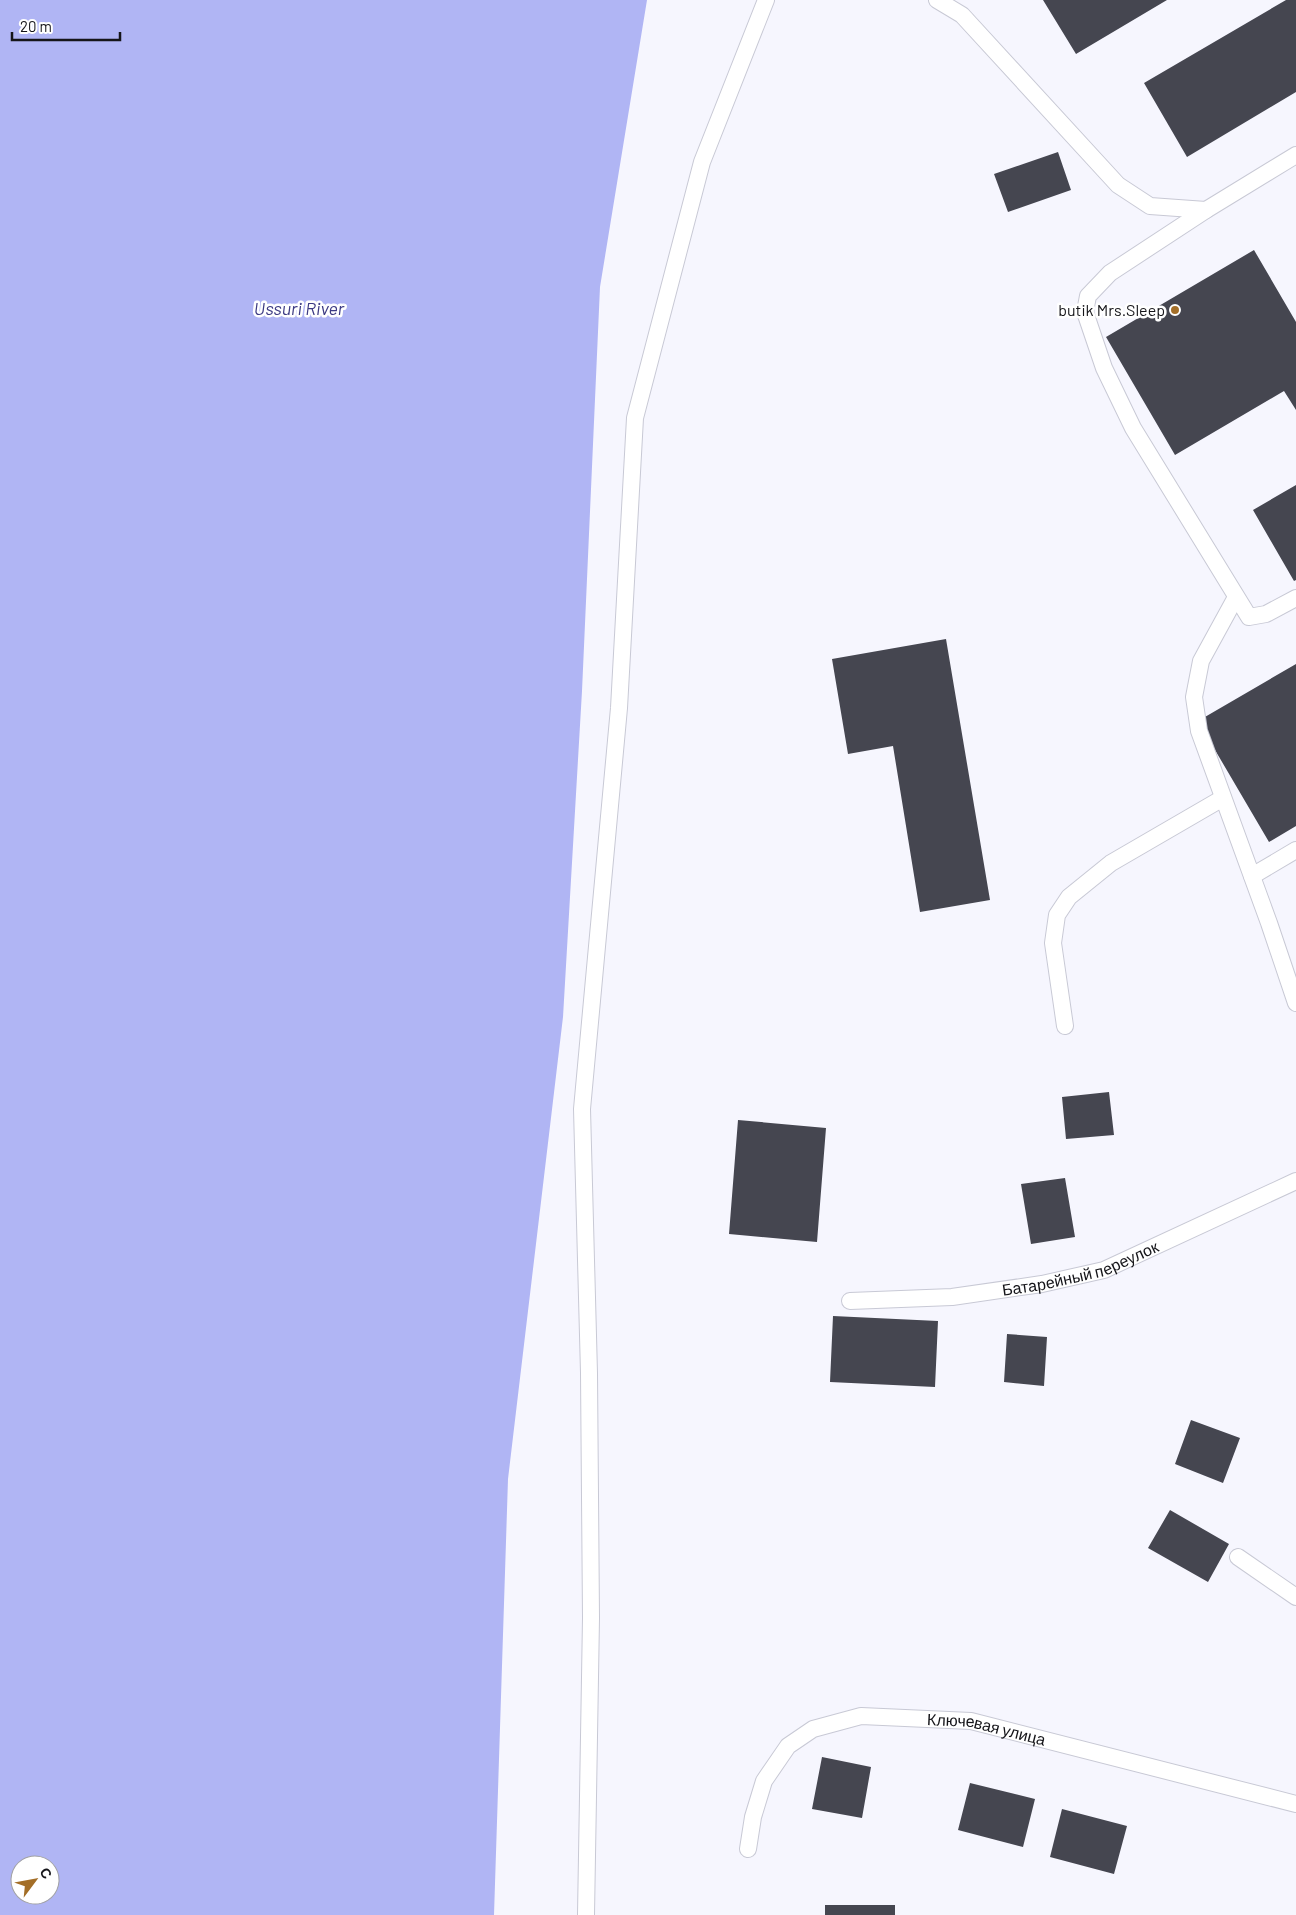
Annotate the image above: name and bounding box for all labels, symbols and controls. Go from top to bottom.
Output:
scale bar [12,10,120,42]
text: 20 m [20,17,52,35]
water label: Ussuri River [254,297,345,319]
place label: butik Mrs.Sleep [1058,300,1165,319]
marker: butik Mrs.Sleep [1169,304,1181,316]
street label: Батарейный переулок [1001,1236,1162,1299]
street label: Ключевая улица [927,1709,1048,1749]
north arrow [10,1855,60,1905]
text: С [37,1864,56,1882]

